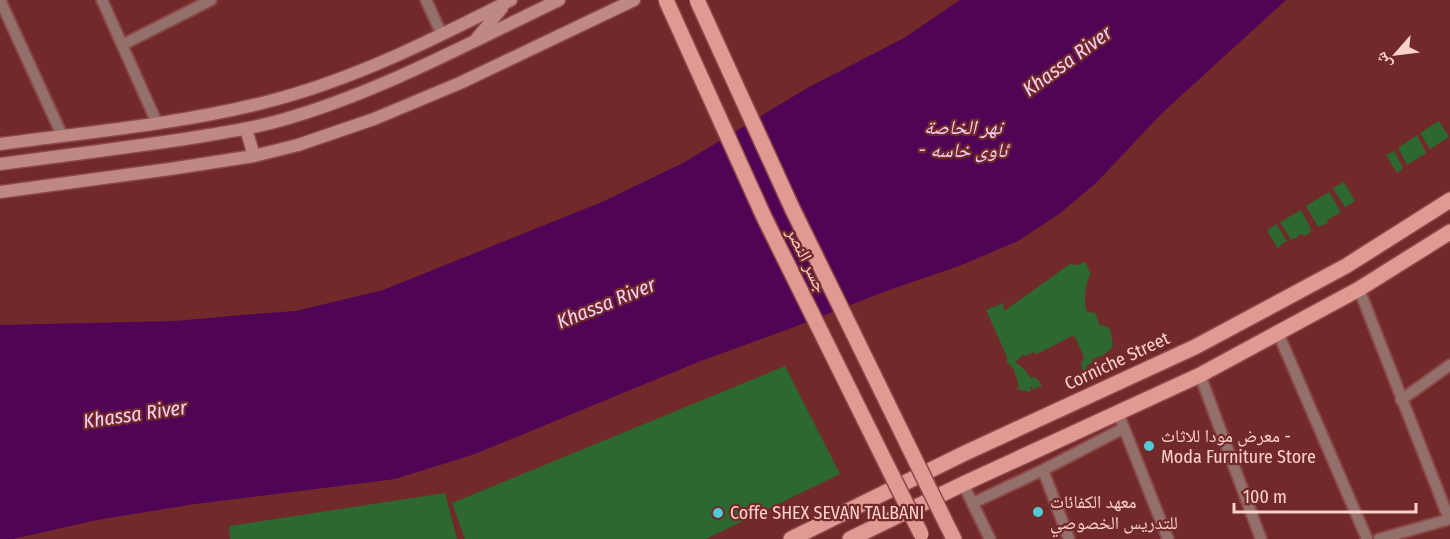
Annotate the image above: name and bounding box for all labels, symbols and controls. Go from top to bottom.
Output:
water label: Khassa River [1018,20,1117,101]
north arrow [1366,24,1426,84]
text: ش [1371,49,1396,73]
water label: نهر الخاصة - ئاوی خاسە [919,115,1011,163]
street label: جسر النصر [781,223,832,296]
water label: Khassa River [553,272,660,334]
street label: Corniche Street [1061,327,1173,395]
water label: Khassa River [82,395,189,433]
place label: معرض مودا للاثاث - Moda Furniture Store [1161,425,1316,468]
marker: معرض مودا للاثاث - Moda Furniture Store [1142,439,1156,453]
scale bar [1234,476,1416,514]
text: 100 m [1243,486,1287,508]
place label: معهد الكفائات للتدريس الخصوصي [1050,491,1178,538]
place label: Coffe SHEX SEVAN TALBANI [730,502,924,524]
marker: معهد الكفائات للتدريس الخصوصي [1031,505,1045,519]
marker: Coffe SHEX SEVAN TALBANI [711,506,725,520]

